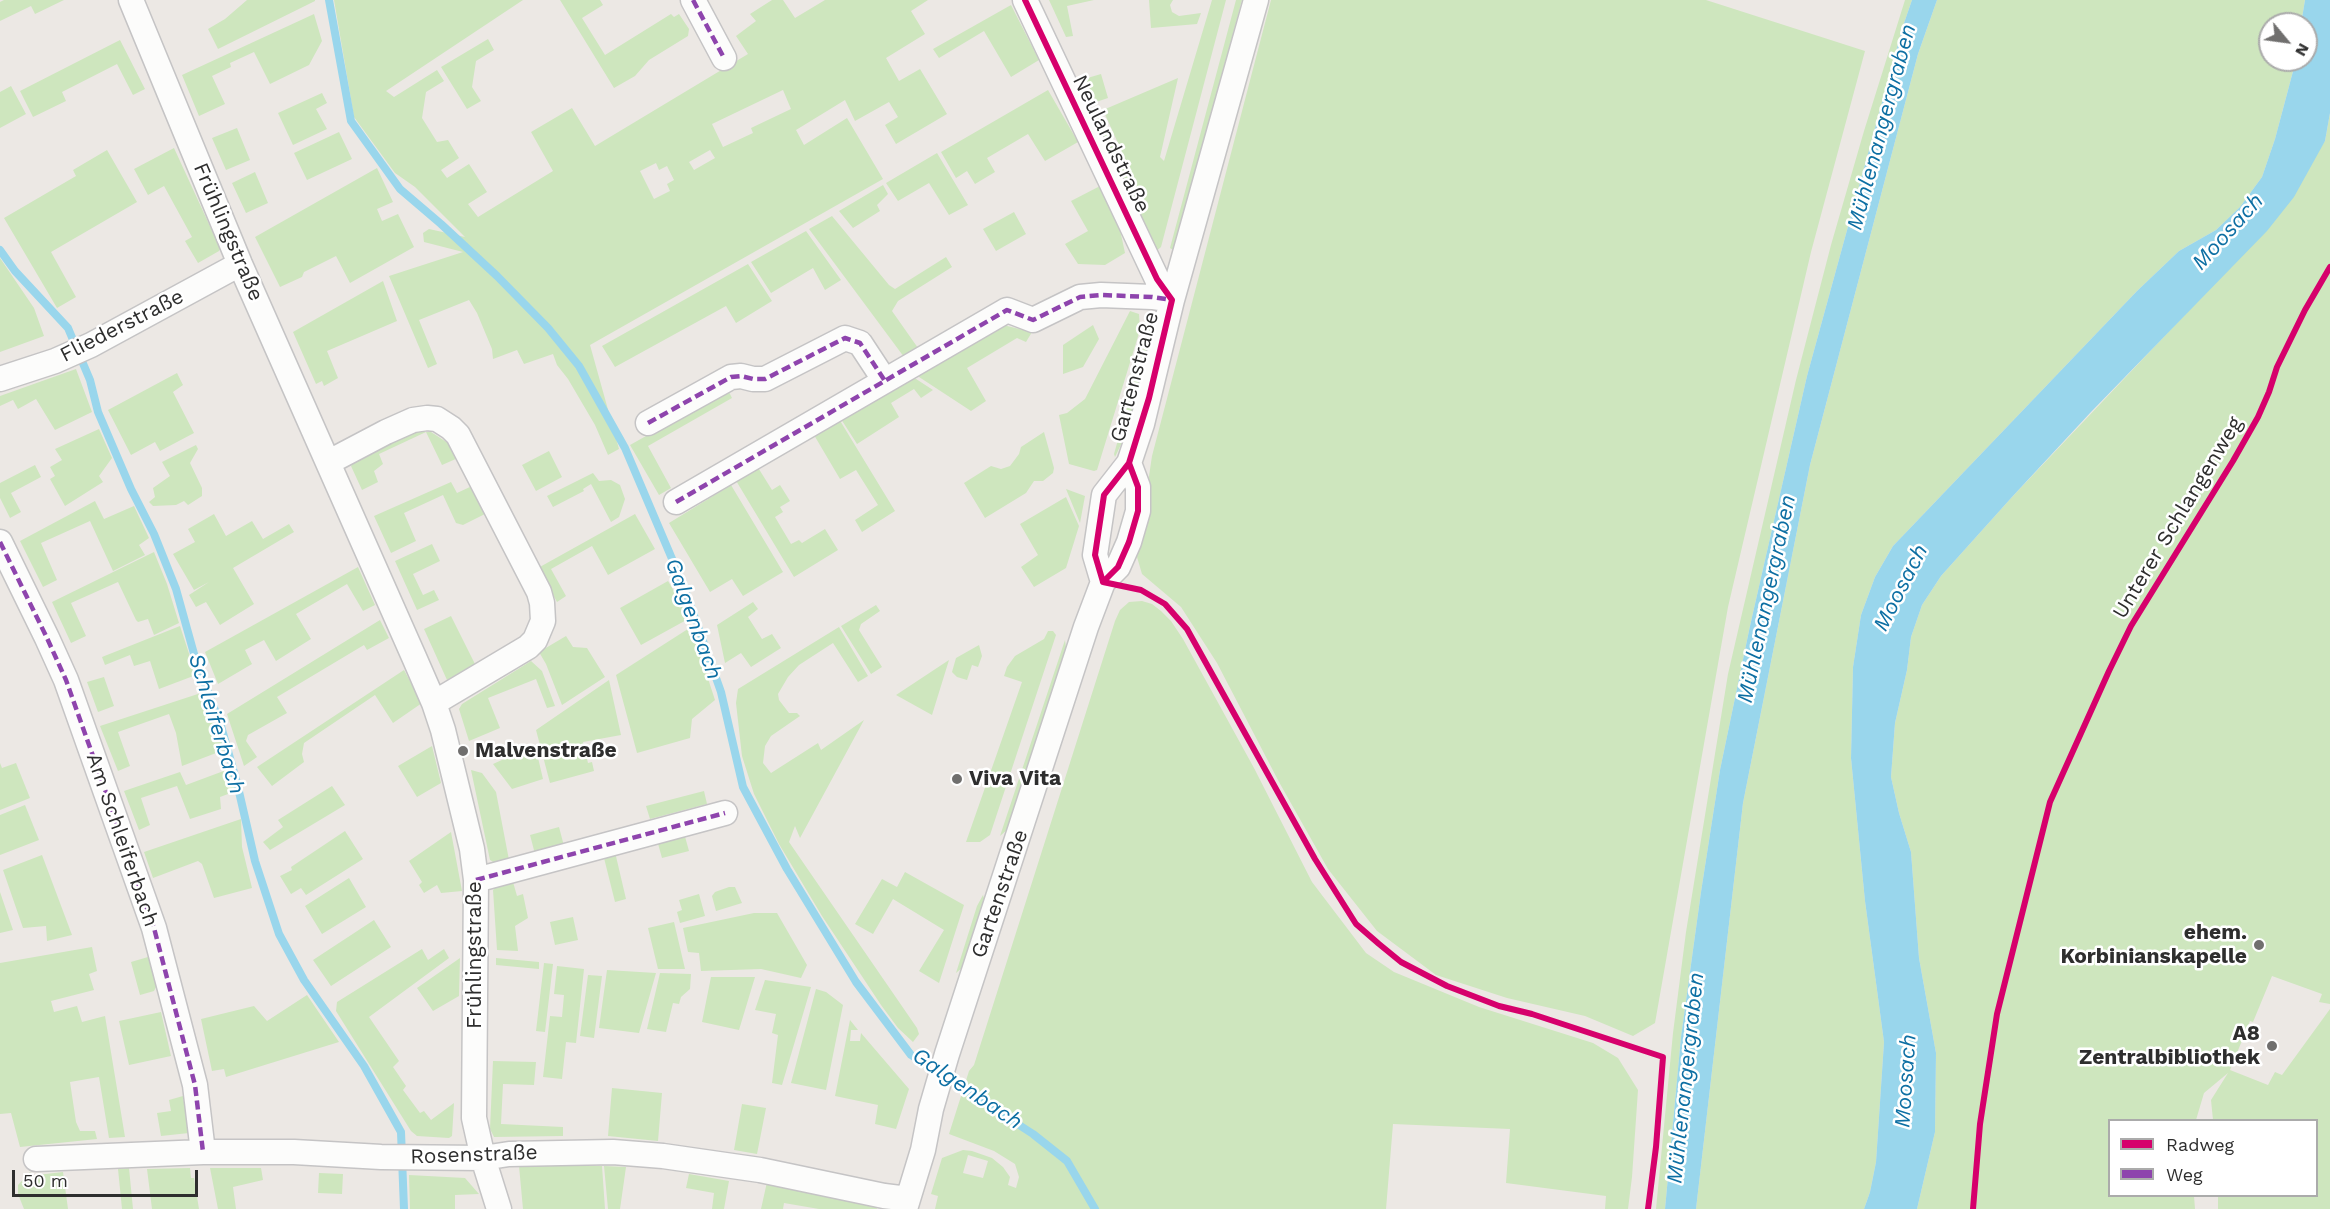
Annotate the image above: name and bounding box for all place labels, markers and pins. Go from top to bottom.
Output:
place label: Malvenstraße [475,738,617,764]
marker: Malvenstraße [456,744,470,758]
place label: Viva Vita [969,766,1061,792]
marker: Viva Vita [950,772,964,786]
place label: ehem. Korbinianskapelle [2061,920,2247,970]
marker: ehem. Korbinianskapelle [2252,938,2266,952]
place label: A8 Zentralbibliothek [2079,1021,2260,1071]
marker: A8 Zentralbibliothek [2265,1039,2279,1053]

